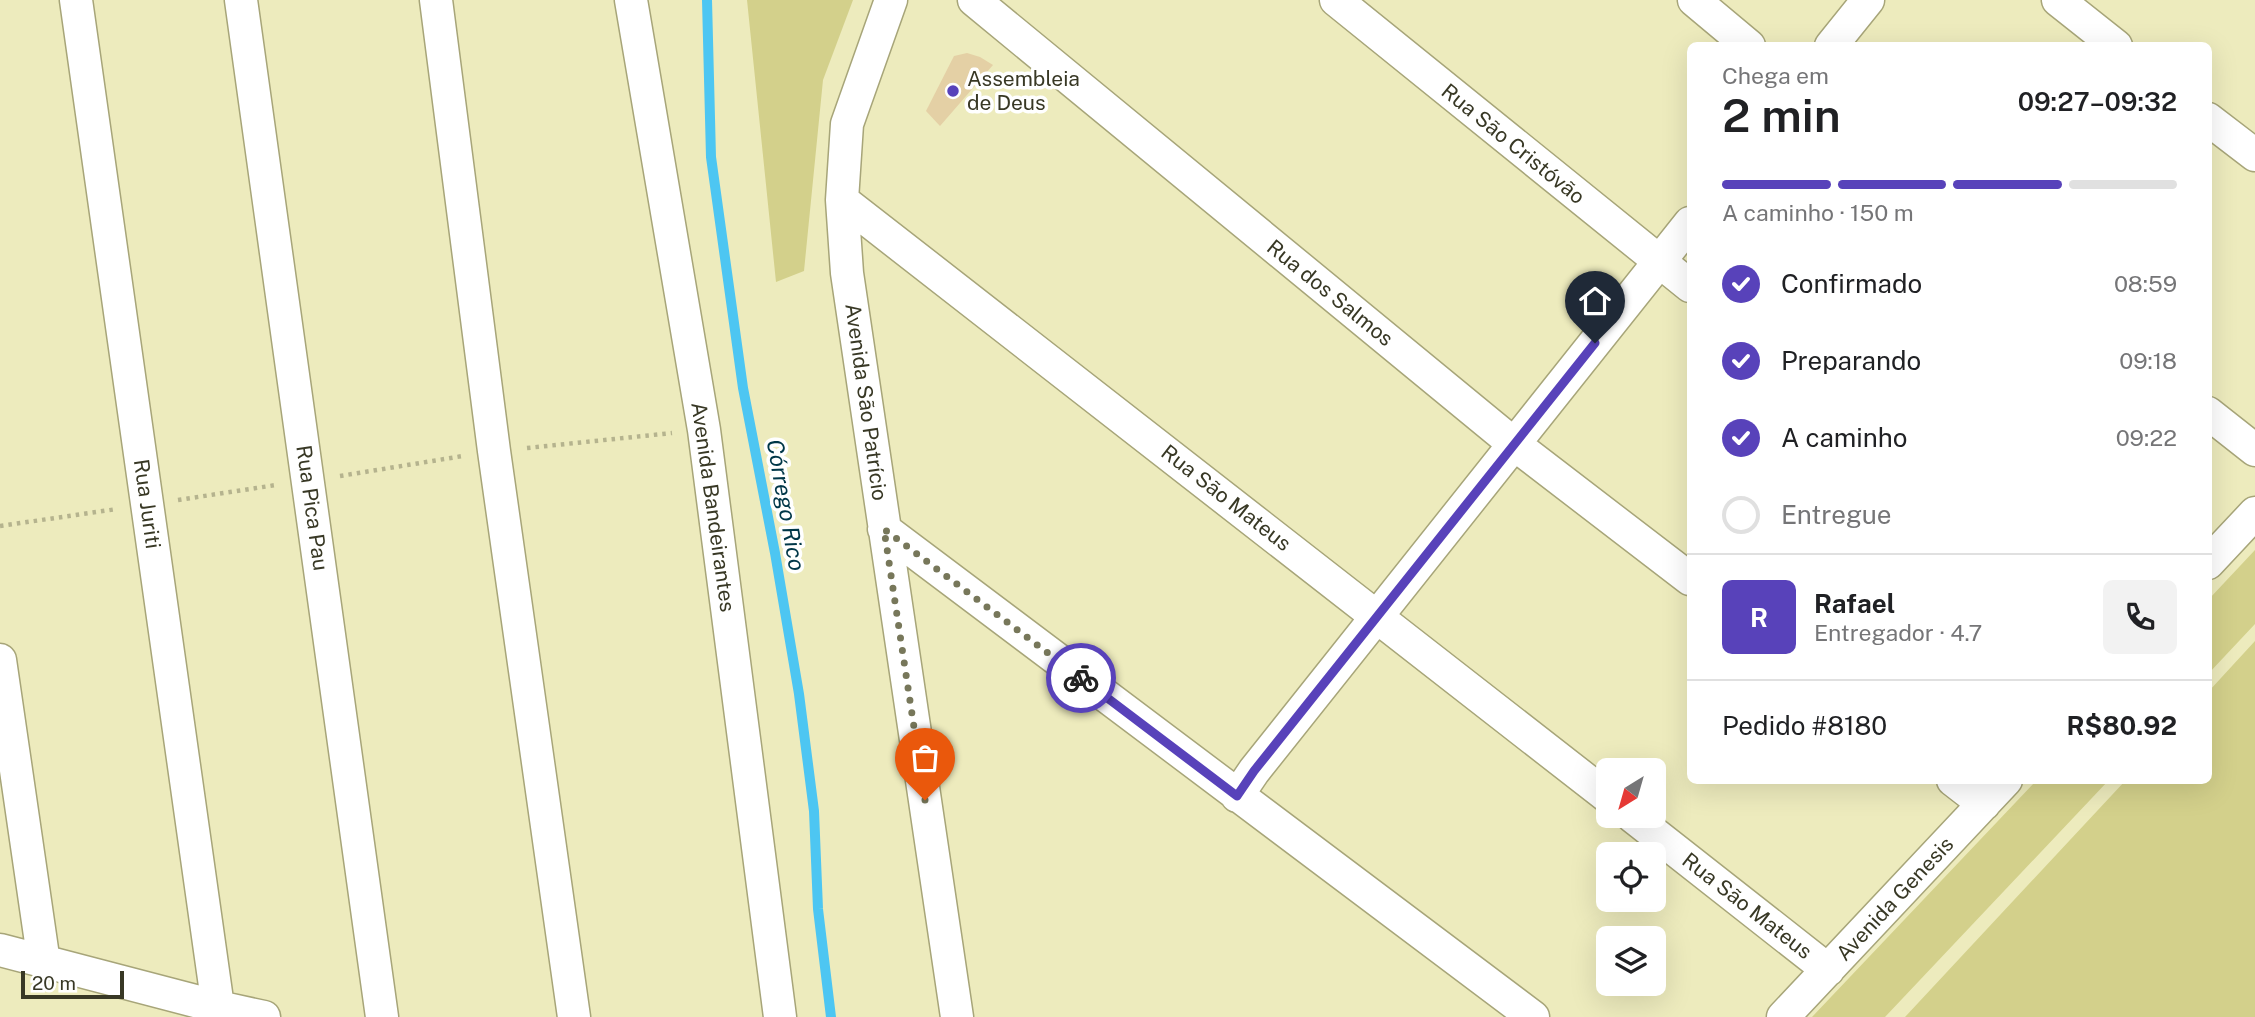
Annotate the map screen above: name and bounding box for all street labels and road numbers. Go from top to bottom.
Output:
street label: Rua São Cristóvão [1437,78,1590,209]
street label: Rua dos Salmos [1262,234,1398,351]
street label: Avenida São Patrício [840,302,893,502]
street label: Avenida Bandeirantes [686,400,741,613]
street label: Rua São Mateus [1157,439,1296,556]
street label: Rua Pica Pau [291,444,334,572]
street label: Rua Juriti [129,458,166,550]
street label: Avenida Genesis [1831,832,1958,966]
street label: Rua São Mateus [1678,847,1817,964]

